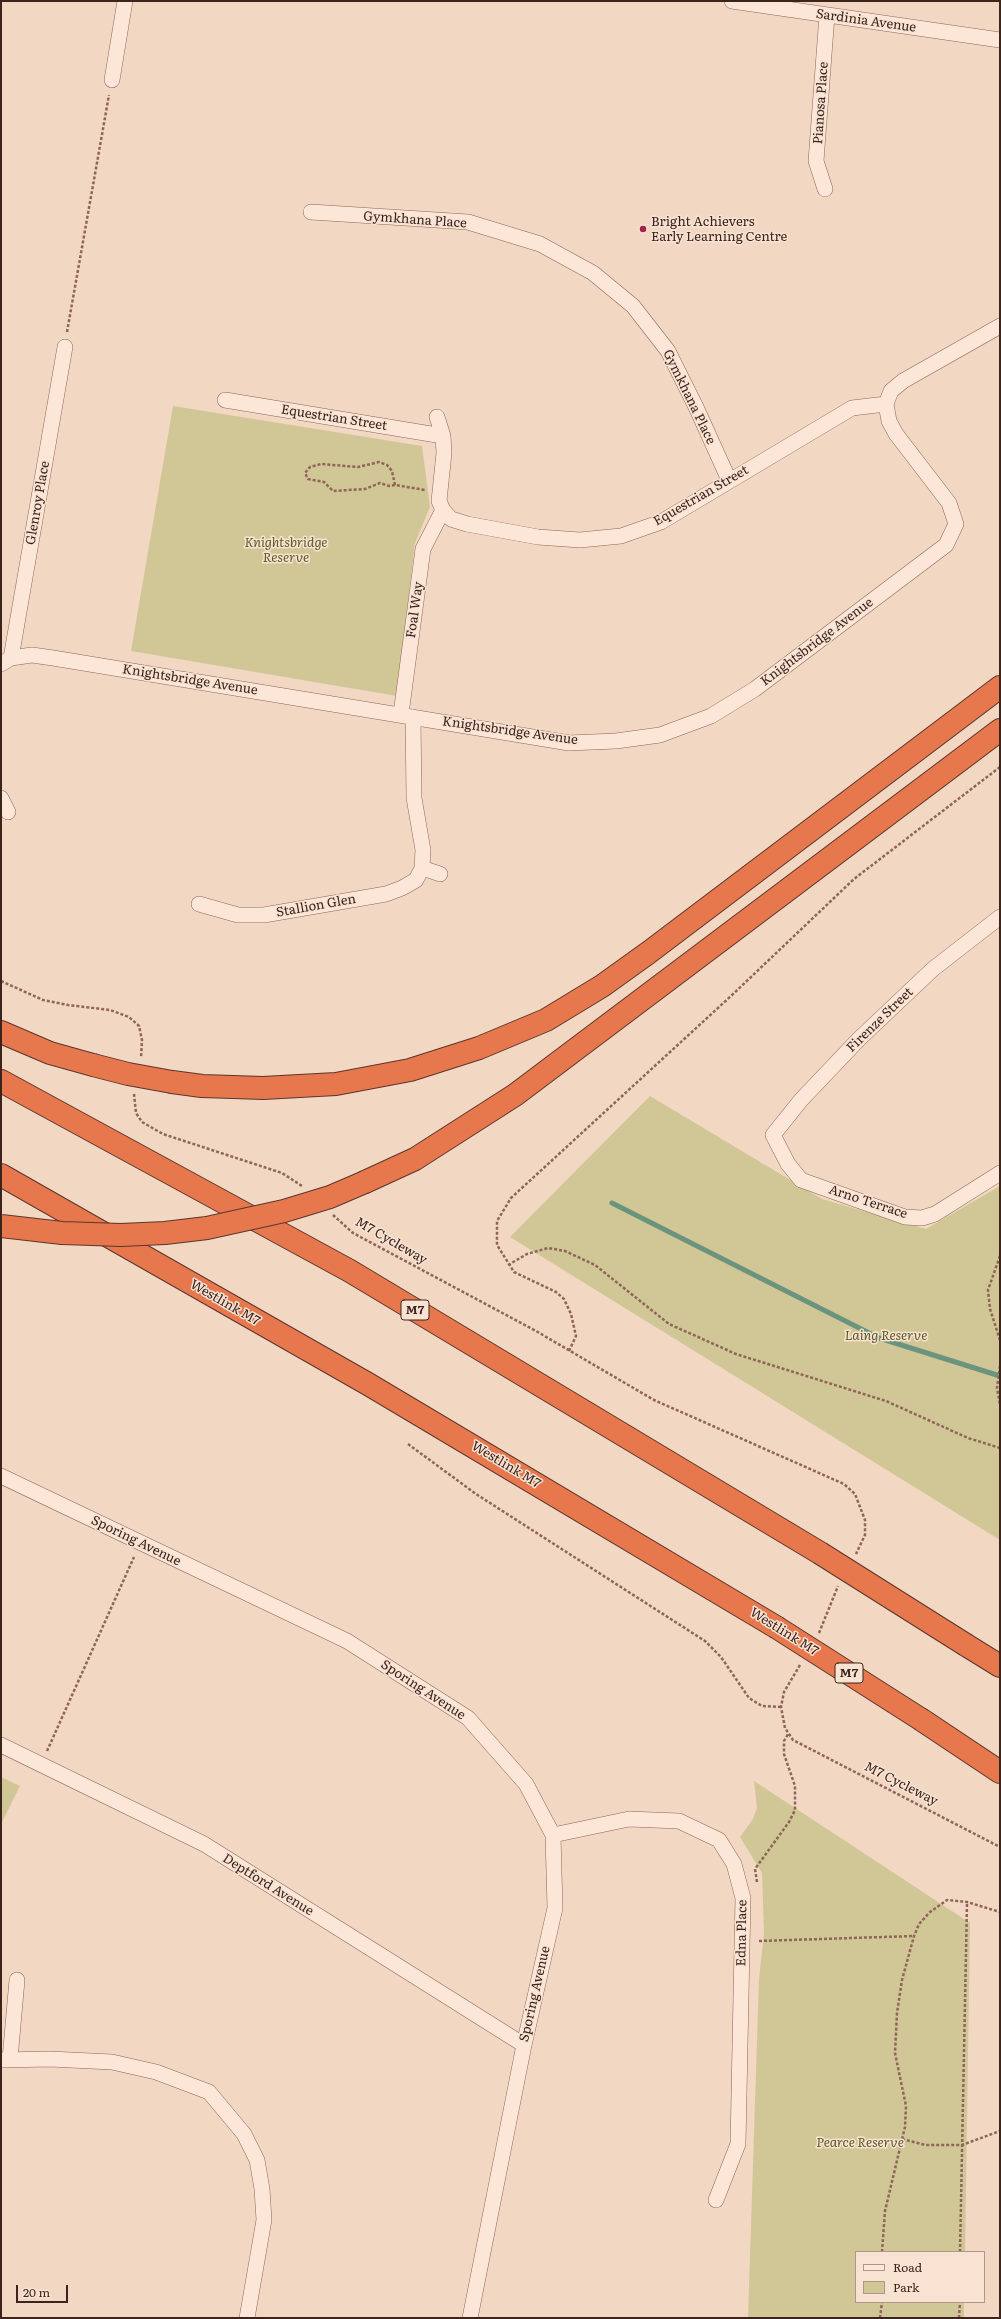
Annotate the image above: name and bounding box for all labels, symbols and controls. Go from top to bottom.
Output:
street label: Sardinia Avenue [815,6,917,36]
street label: Pianosa Place [810,61,832,145]
street label: Gymkhana Place [363,209,467,231]
place label: Bright Achievers Early Learning Centre [651,214,787,245]
marker: Bright Achievers Early Learning Centre [638,224,648,234]
street label: Gymkhana Place [659,347,719,447]
street label: Equestrian Street [280,402,388,434]
street label: Glenroy Place [23,460,53,546]
street label: Equestrian Street [651,462,751,530]
park label: Knightsbridge Reserve [245,535,327,566]
street label: Foal Way [403,581,427,639]
street label: Knightsbridge Avenue [758,595,876,689]
street label: Knightsbridge Avenue [121,662,259,698]
street label: Knightsbridge Avenue [441,714,579,748]
street label: Stallion Glen [275,891,357,921]
street label: Firenze Street [844,984,916,1056]
street label: Arno Terrace [827,1182,909,1222]
street label: M7 Cycleway [352,1214,430,1268]
street label: Westlink M7 [187,1277,263,1329]
road number: M7 [401,1300,429,1320]
park label: Laing Reserve [845,1328,927,1344]
street label: Westlink M7 [469,1438,543,1492]
street label: Sporing Avenue [89,1513,183,1569]
street label: Westlink M7 [747,1605,821,1659]
street label: Sporing Avenue [378,1657,468,1723]
road number: M7 [835,1663,863,1683]
street label: M7 Cycleway [862,1759,940,1809]
street label: Deptford Avenue [220,1851,316,1919]
street label: Edna Place [734,1900,750,1966]
street label: Sporing Avenue [516,1945,554,2043]
park label: Pearce Reserve [816,2135,904,2151]
legend [855,2251,985,2303]
text: Road [893,2258,922,2276]
scale bar [18,2277,70,2303]
text: Park [893,2278,919,2296]
text: 20 m [23,2283,50,2301]

